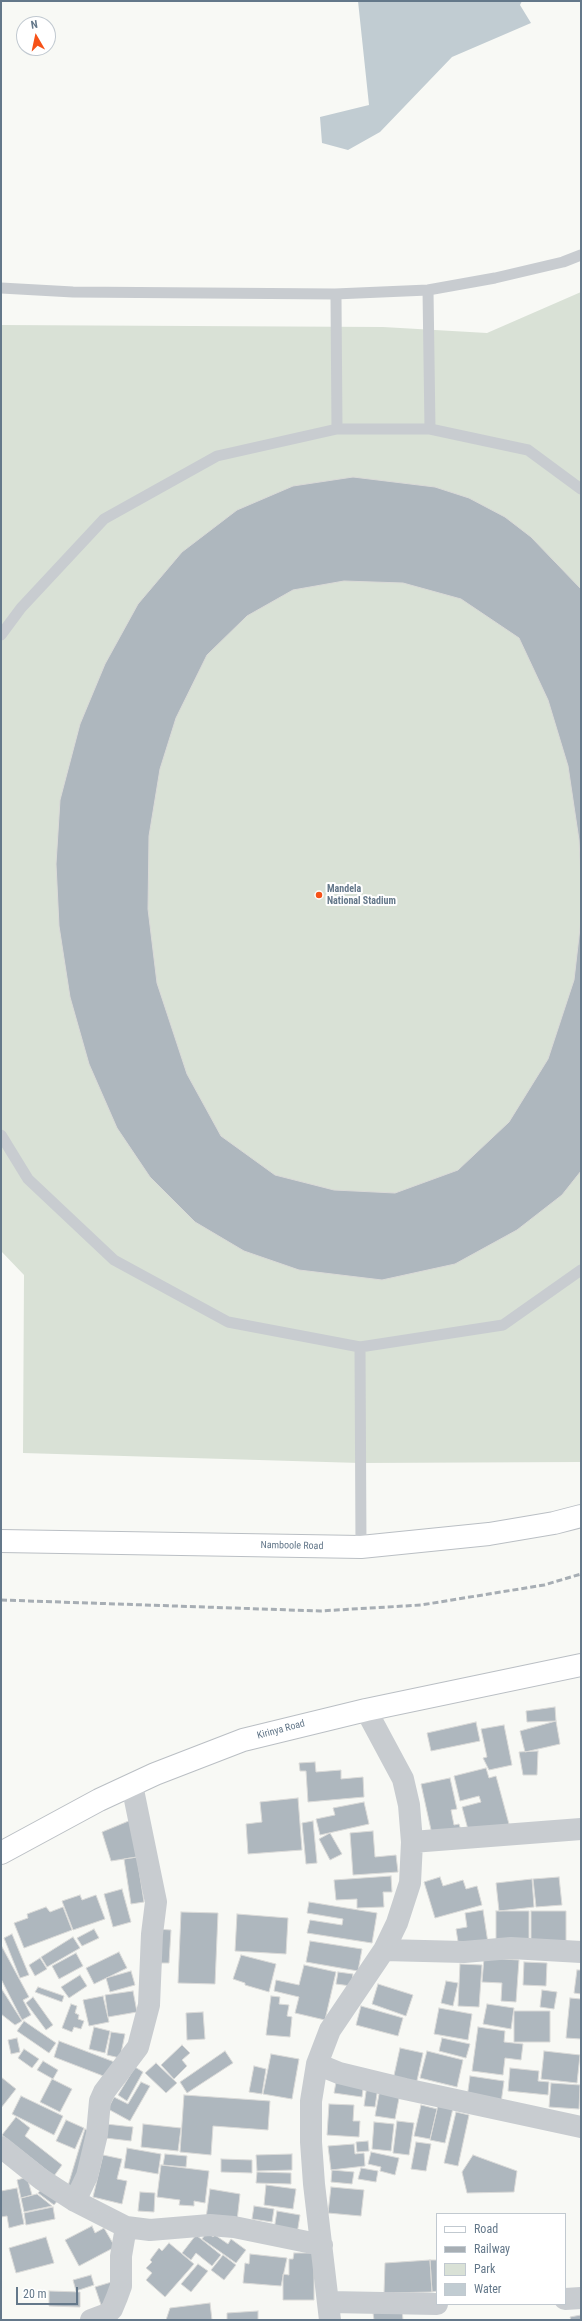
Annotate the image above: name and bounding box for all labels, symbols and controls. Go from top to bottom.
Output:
north arrow [16,16,56,56]
text: N [30,18,39,32]
place label: Mandela National Stadium [327,883,396,906]
marker: Mandela National Stadium [314,890,324,900]
street label: Namboole Road [260,1539,324,1553]
street label: Kirinya Road [256,1718,306,1742]
legend [436,2213,566,2305]
text: Road [474,2222,498,2236]
text: Railway [474,2242,510,2256]
text: Park [474,2262,495,2276]
scale bar [18,2279,80,2305]
text: Water [474,2282,502,2296]
text: 20 m [23,2287,47,2301]

